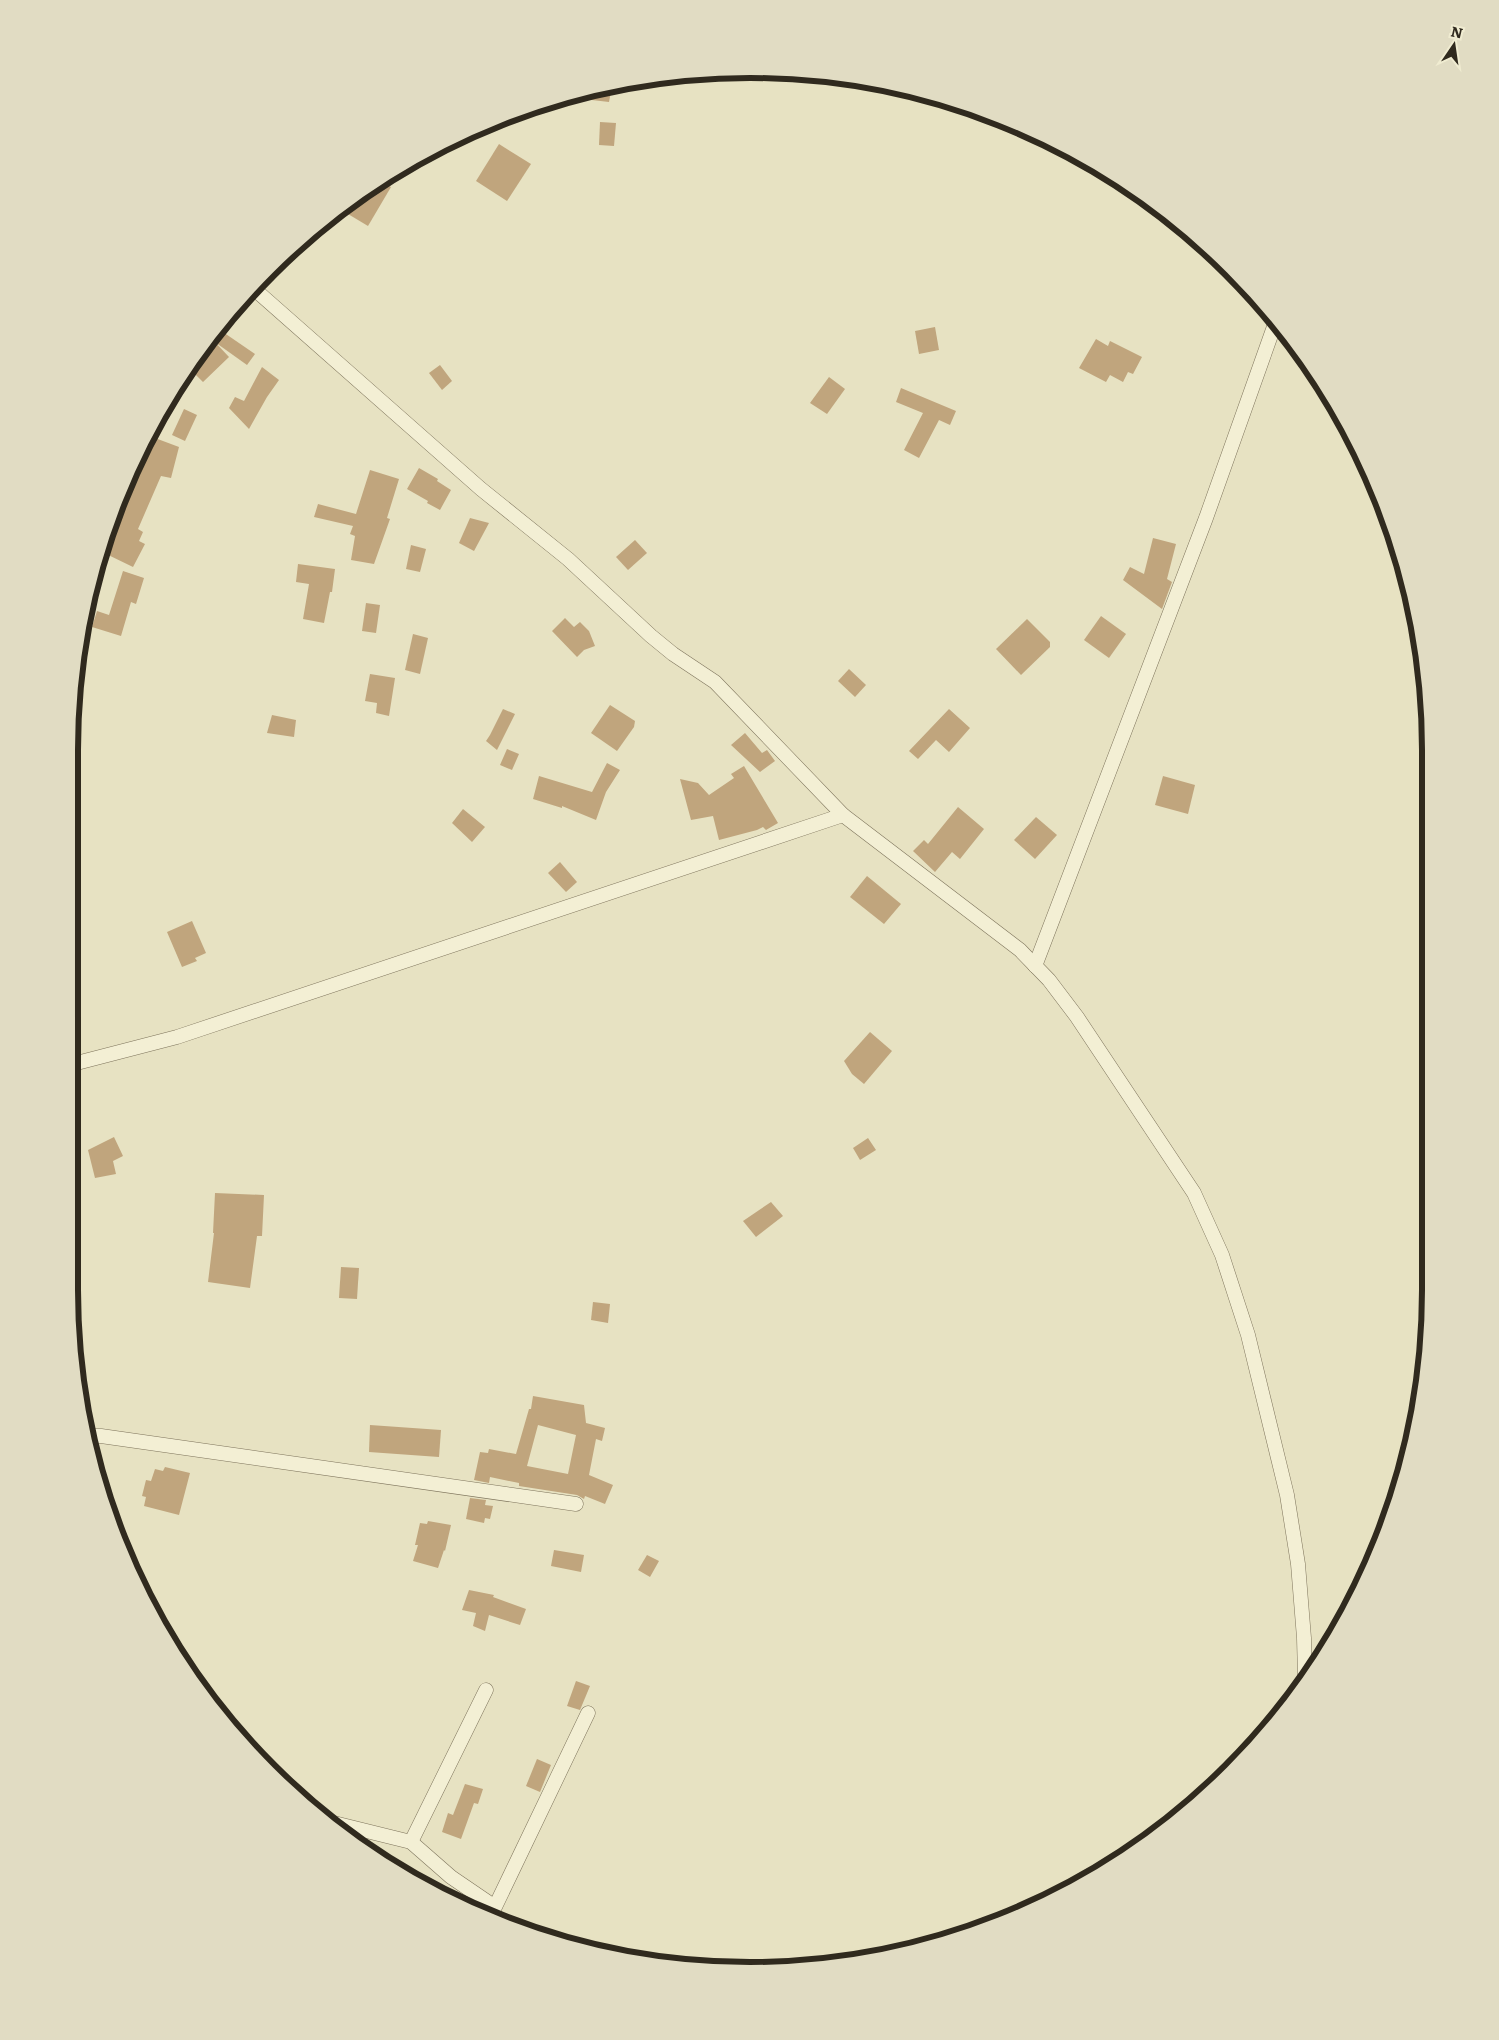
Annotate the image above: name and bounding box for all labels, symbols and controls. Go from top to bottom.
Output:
north arrow [1429,20,1479,70]
text: N [1449,20,1465,42]

